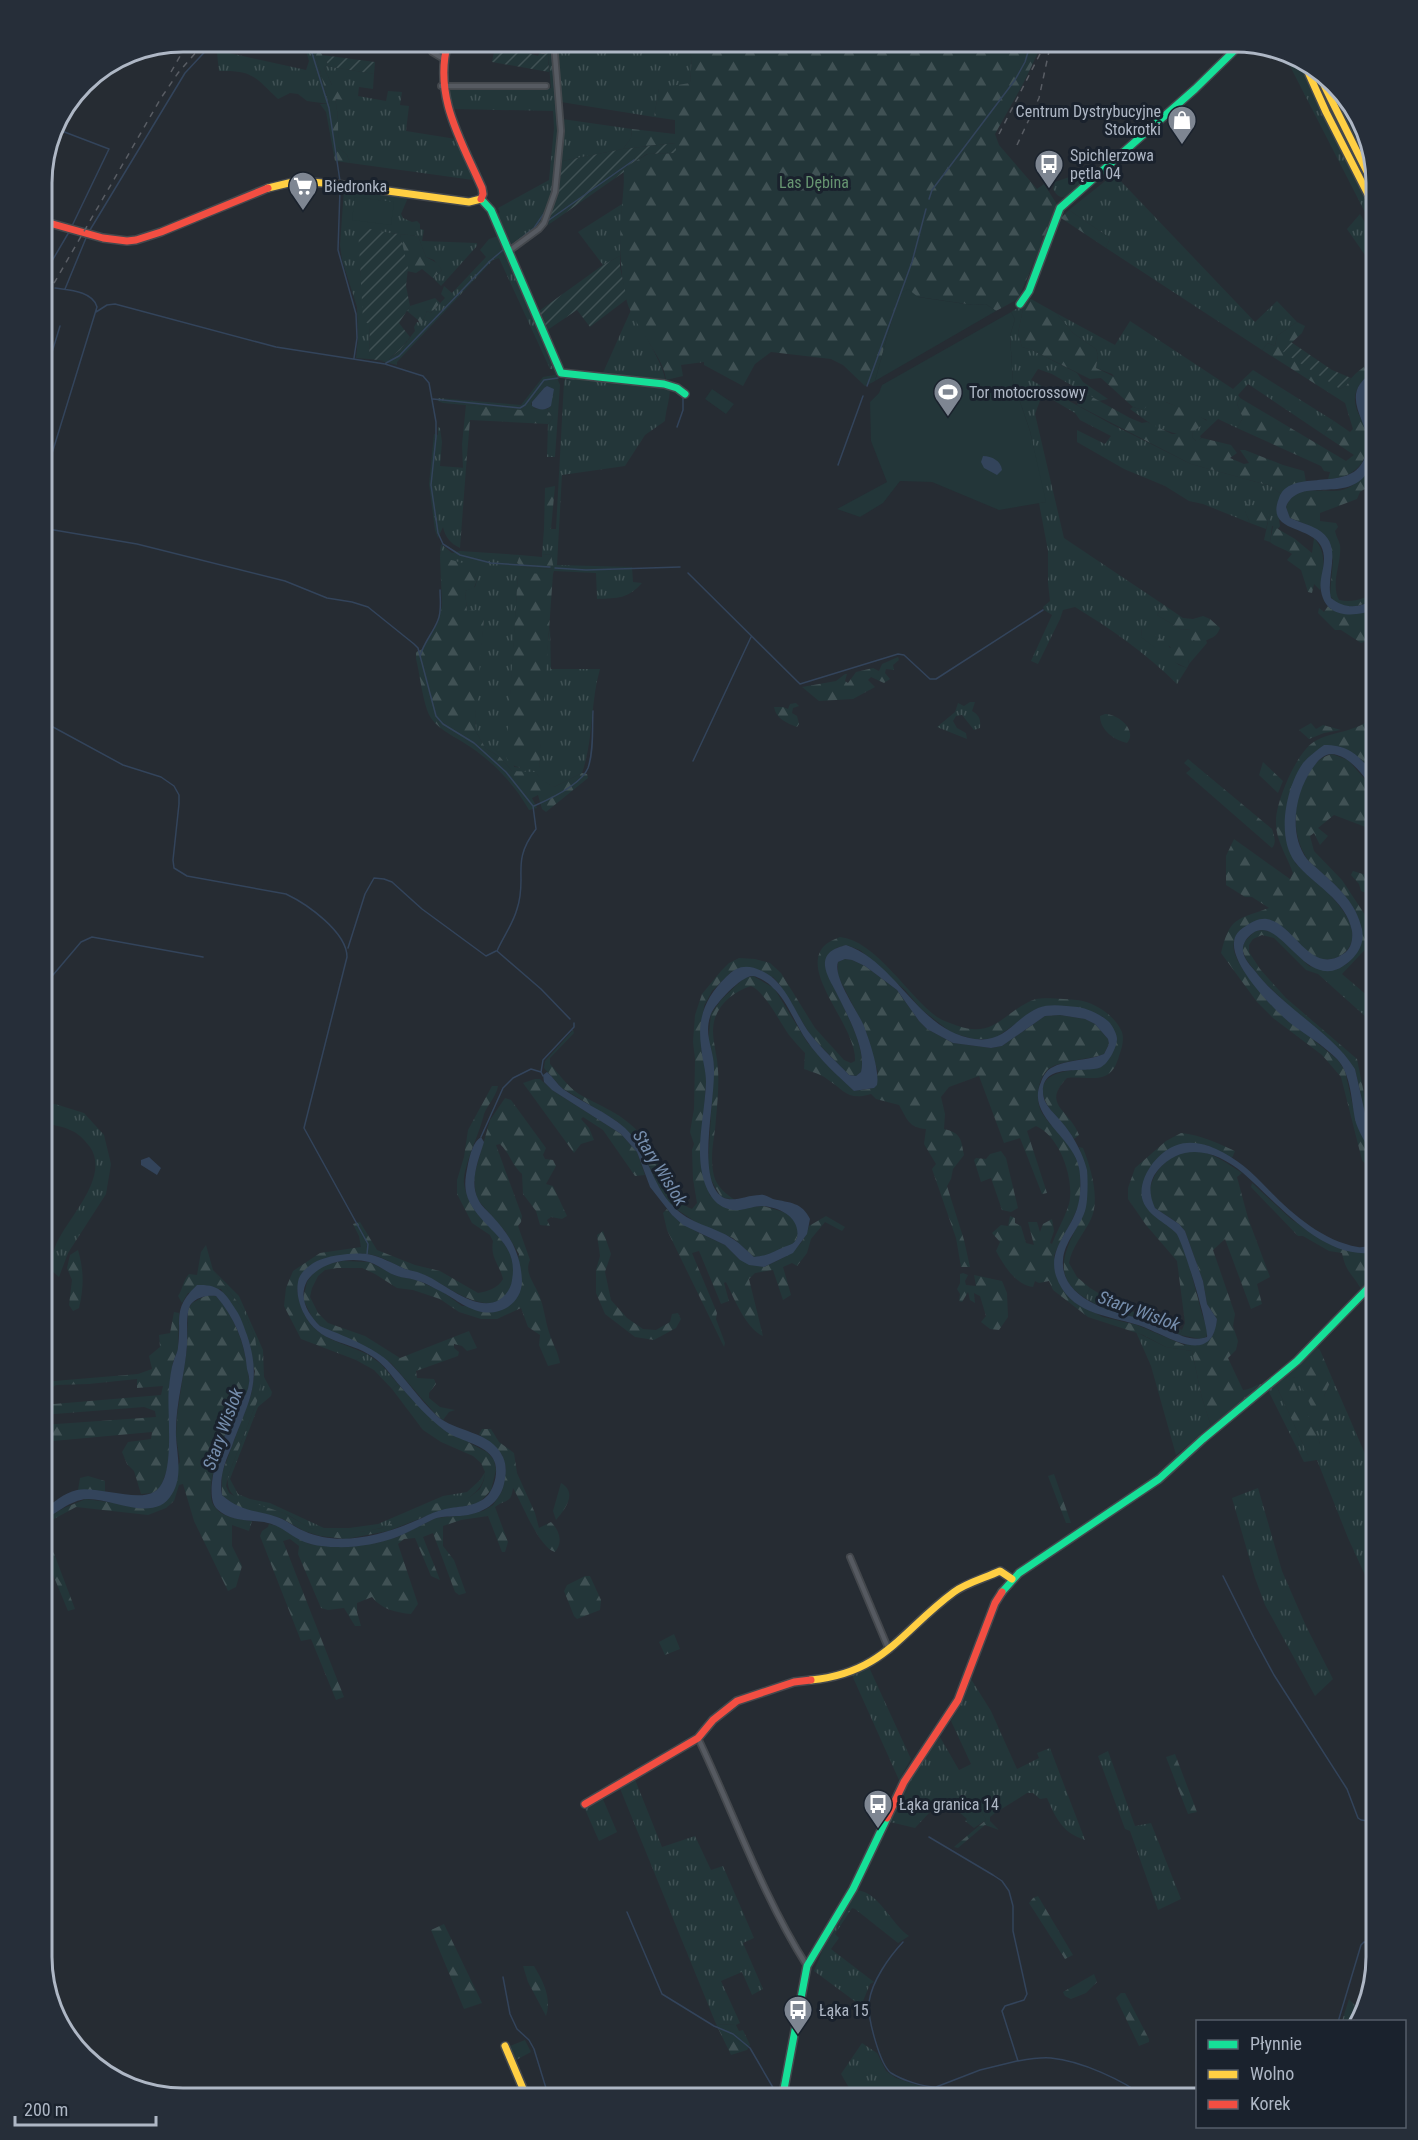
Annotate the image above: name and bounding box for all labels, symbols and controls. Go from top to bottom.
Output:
place label: Centrum Dystrybucyjne Stokrotki [1016,102,1161,139]
shop icon: Centrum Dystrybucyjne Stokrotki [1166,104,1198,146]
place label: Spichlerzowa pętla 04 [1070,146,1154,183]
bus stop icon: Spichlerzowa pętla 04 [1033,148,1065,190]
supermarket icon: Biedronka [287,170,319,212]
park label: Las Dębina [779,173,849,192]
place label: Biedronka [324,177,387,196]
sports icon: Tor motocrossowy [932,376,964,418]
place label: Tor motocrossowy [969,383,1086,402]
water label: Stary Wislok [629,1126,693,1210]
water label: Stary Wislok [1095,1286,1184,1335]
water label: Stary Wislok [198,1384,247,1473]
bus stop icon: Łąka granica 14 [862,1788,894,1830]
place label: Łąka granica 14 [899,1795,999,1814]
bus stop icon: Łąka 15 [782,1994,814,2036]
place label: Łąka 15 [819,2001,869,2020]
legend [1196,2020,1406,2128]
text: Płynnie [1250,2033,1302,2054]
text: Wolno [1250,2063,1294,2084]
scale bar [15,2089,156,2127]
text: Korek [1250,2093,1290,2114]
text: 200 m [24,2099,68,2120]

